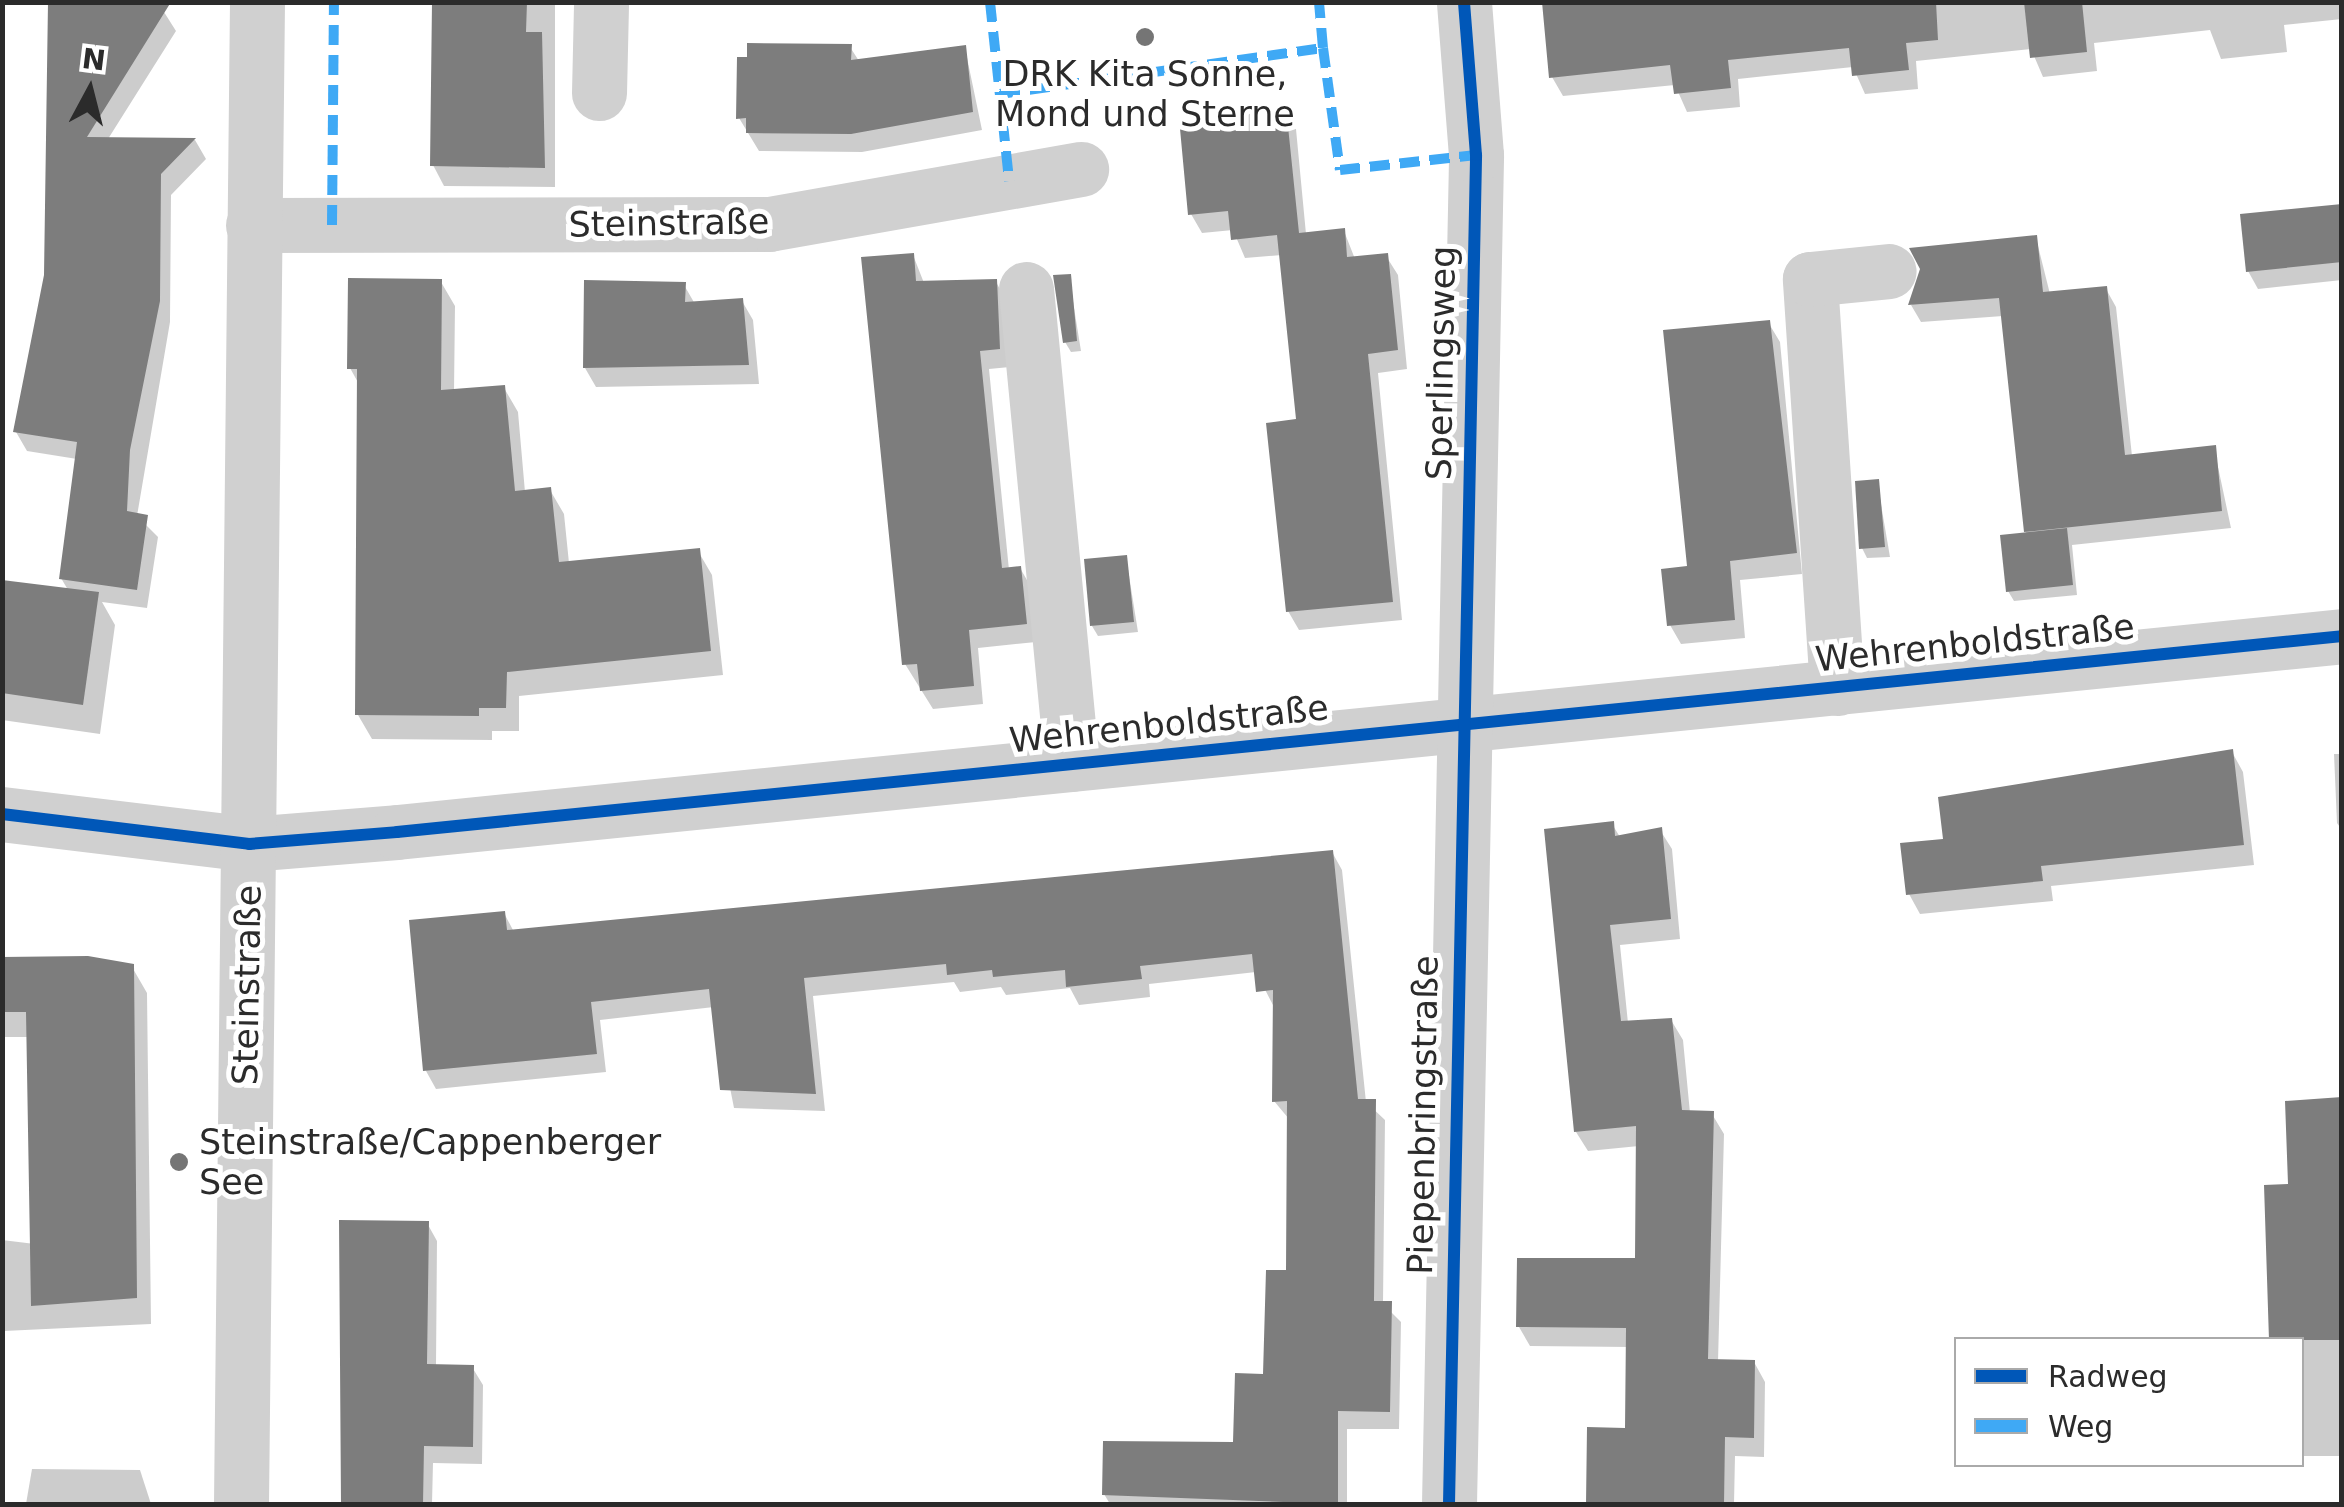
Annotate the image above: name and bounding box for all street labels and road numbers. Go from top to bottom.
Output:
street label: Steinstraße [568,200,770,246]
street label: Sperlingsweg [1418,245,1464,481]
street label: Wehrenboldstraße [1813,605,2137,681]
street label: Wehrenboldstraße [1007,686,1331,762]
street label: Steinstraße [224,884,270,1086]
street label: Piepenbringstraße [1399,955,1447,1275]

